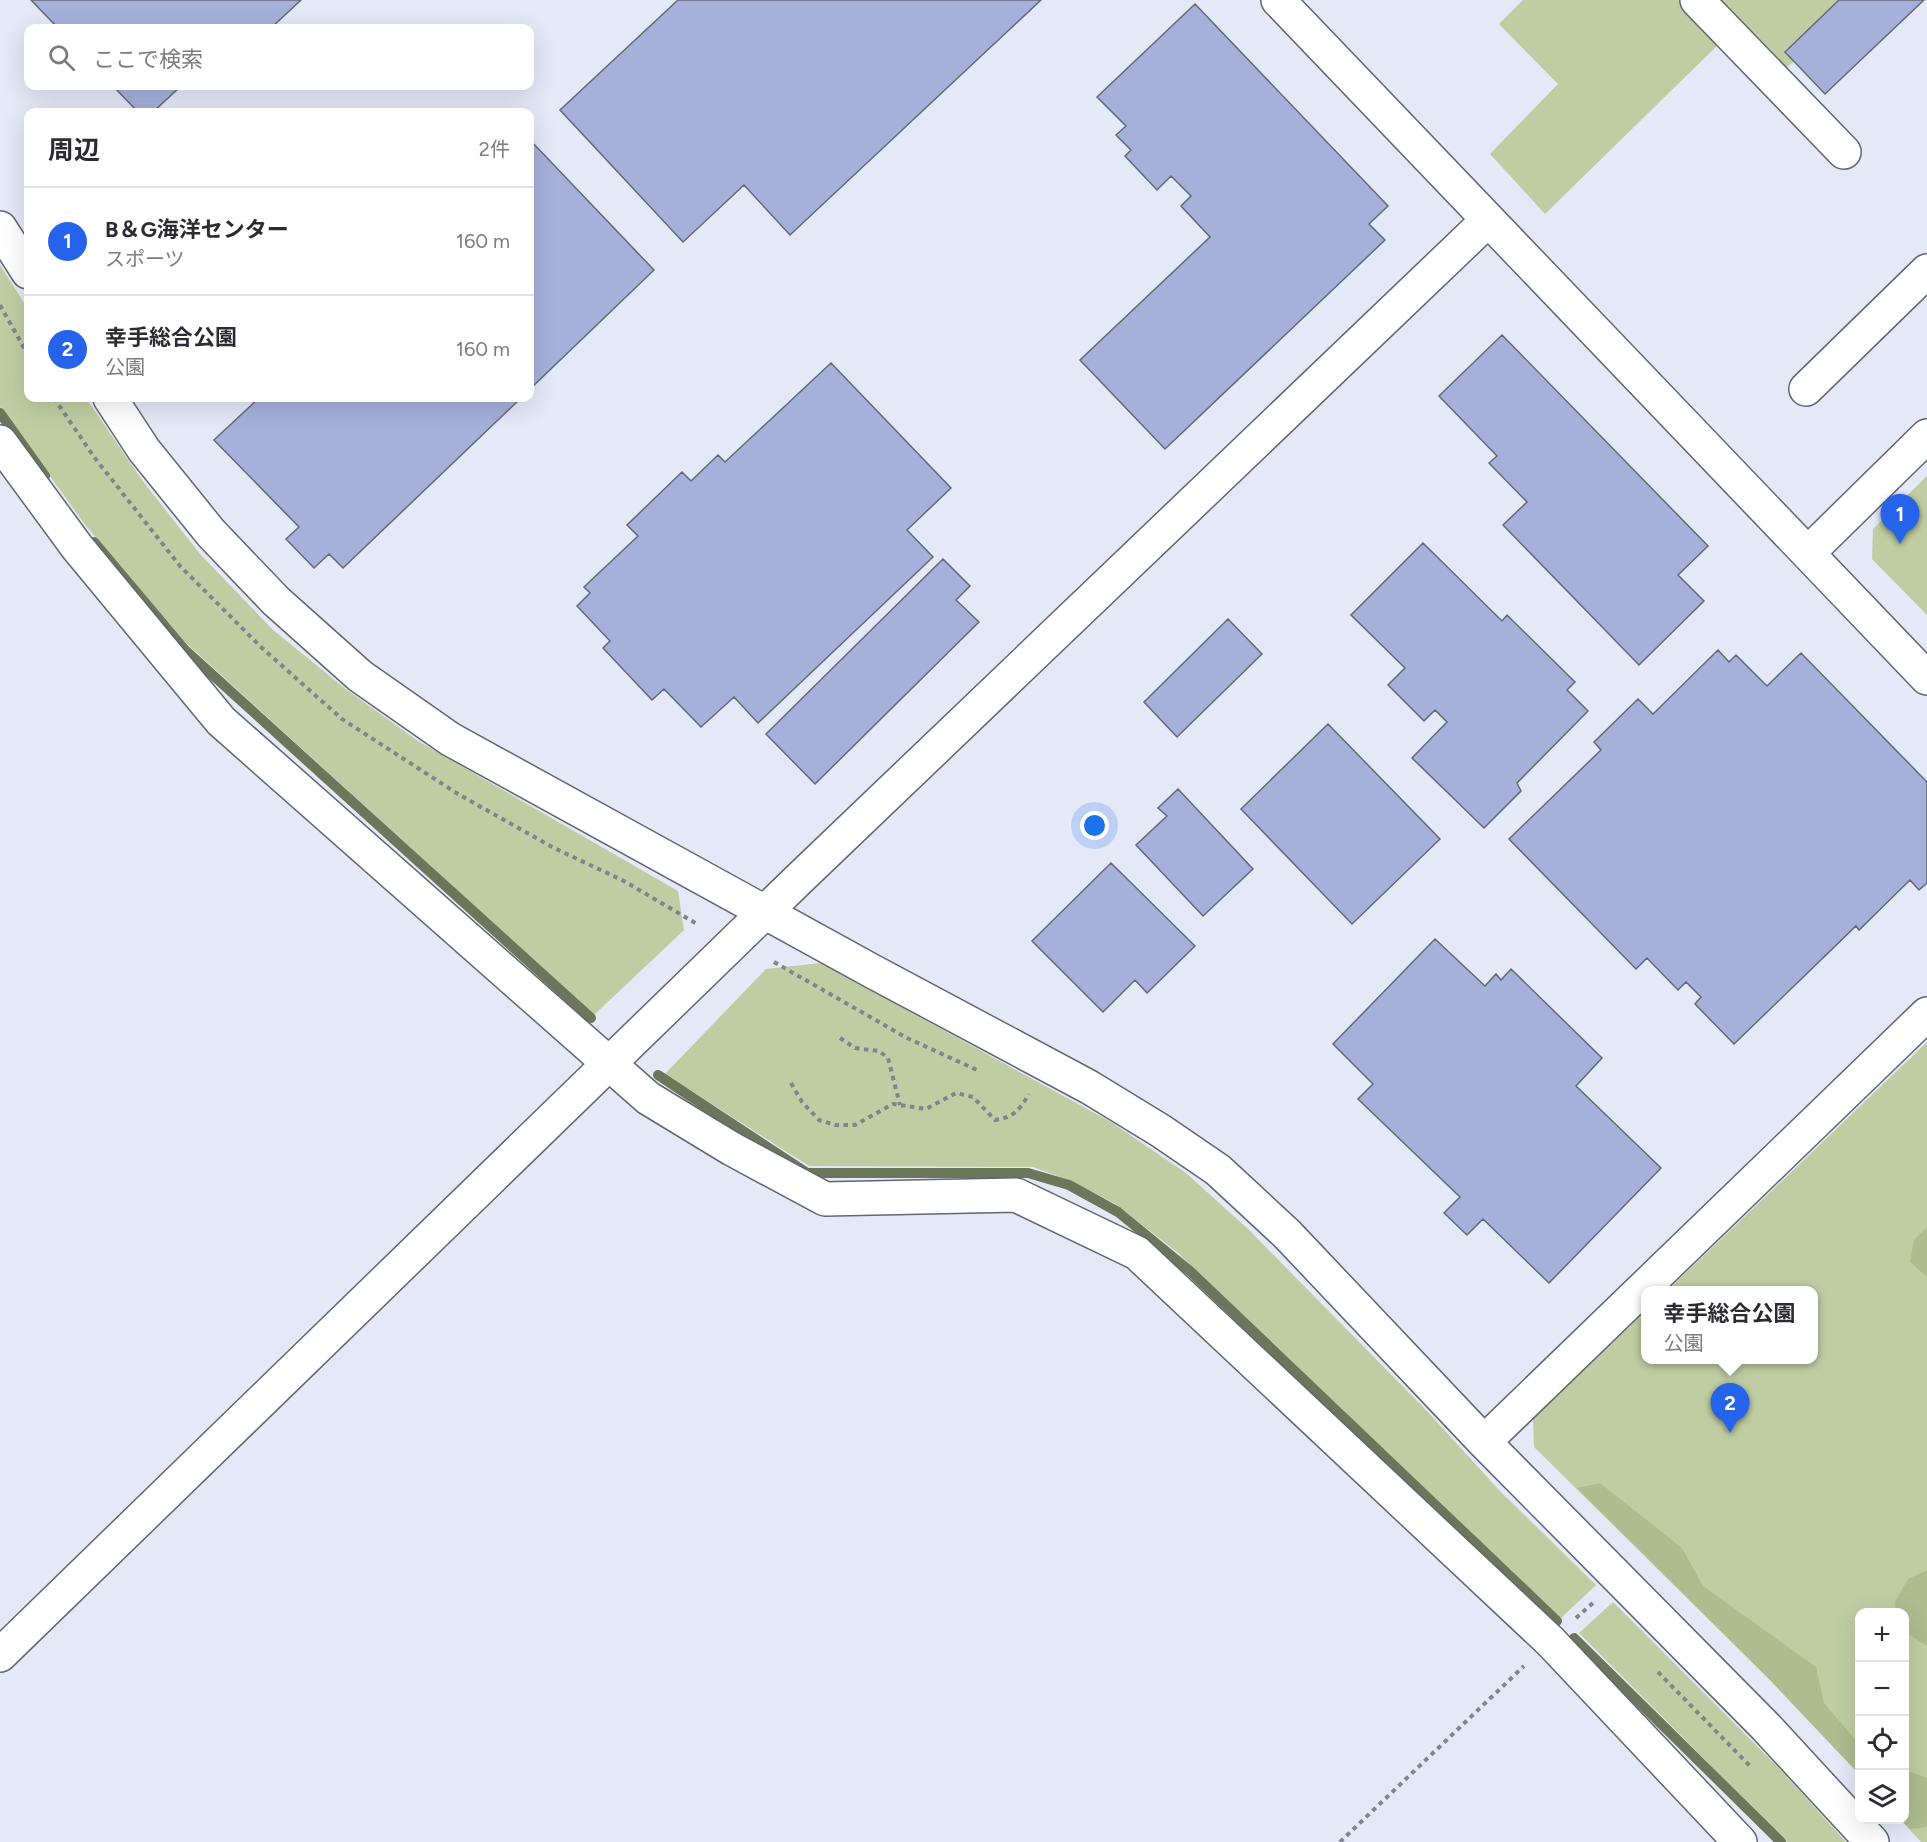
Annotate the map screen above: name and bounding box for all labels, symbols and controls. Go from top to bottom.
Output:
search box [24,24,534,90]
icon: search [45,41,78,74]
text: ここで検索 [93,46,203,73]
text: 周辺 [48,134,100,166]
text: 2件 [479,137,510,161]
text: B＆G海洋センター [105,216,289,243]
text: 1 [63,229,72,253]
text: 160 m [456,229,510,253]
text: スポーツ [105,247,185,271]
text: 幸手総合公園 [105,324,237,351]
text: 2 [62,337,73,361]
text: 160 m [456,337,510,361]
text: 公園 [105,355,145,379]
pin: 1 [1880,494,1920,544]
your location [1080,811,1109,840]
popup [1641,1286,1818,1364]
text: 幸手総合公園 [1663,1300,1796,1327]
text: 公園 [1663,1331,1703,1355]
pin: 2 [1710,1384,1750,1433]
map controls [1855,1608,1909,1824]
button: + [1855,1608,1909,1662]
button: − [1855,1662,1909,1716]
button: locate [1855,1716,1909,1770]
button: layers [1855,1770,1909,1824]

